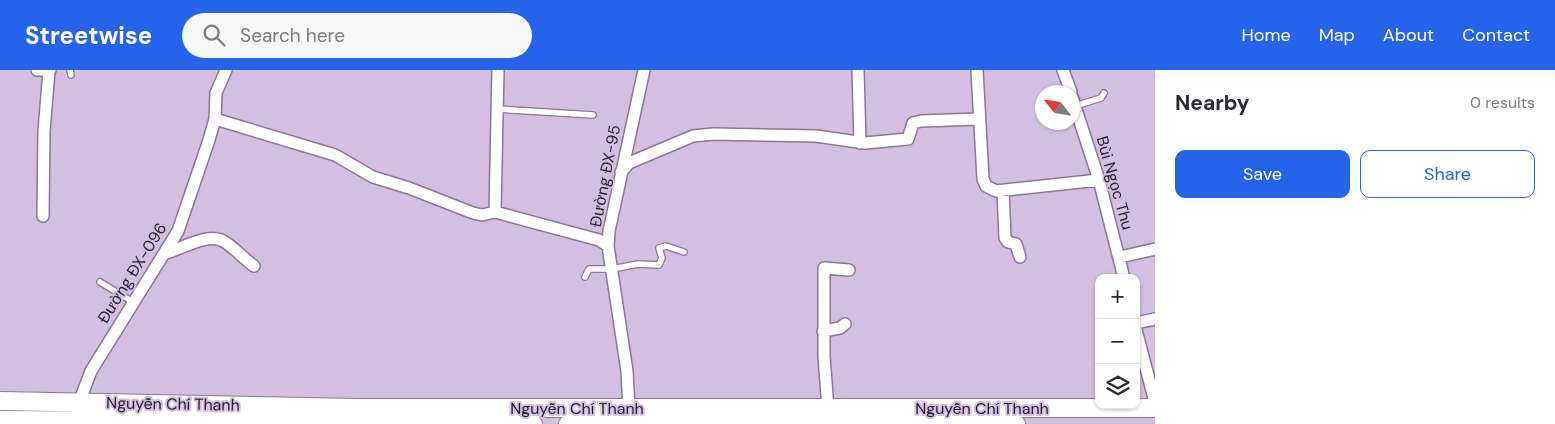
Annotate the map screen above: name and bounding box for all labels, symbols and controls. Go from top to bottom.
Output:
search box [182,13,532,58]
text: Streetwise [25,20,152,51]
icon: search [200,21,228,49]
text: Search here [240,23,345,48]
text: Home [1241,23,1291,47]
text: Map [1319,23,1355,47]
text: About [1383,23,1434,47]
text: Contact [1462,23,1530,47]
north arrow [1035,85,1080,130]
text: Nearby [1175,89,1249,117]
text: 0 results [1470,92,1535,113]
street label: Đường ĐX-95 [585,123,625,229]
street label: Bùi Ngọc Thu [1092,134,1138,232]
button: Save [1175,150,1350,198]
button: Share [1360,150,1535,198]
street label: Đường ĐX-096 [93,219,171,327]
map controls [1095,274,1140,409]
button: + [1095,274,1140,319]
button: − [1095,319,1140,364]
button: layers [1095,364,1140,409]
street label: Nguyễn Chí Thanh [106,392,240,416]
street label: Nguyễn Chí Thanh [510,398,644,419]
street label: Nguyễn Chí Thanh [915,398,1049,419]

